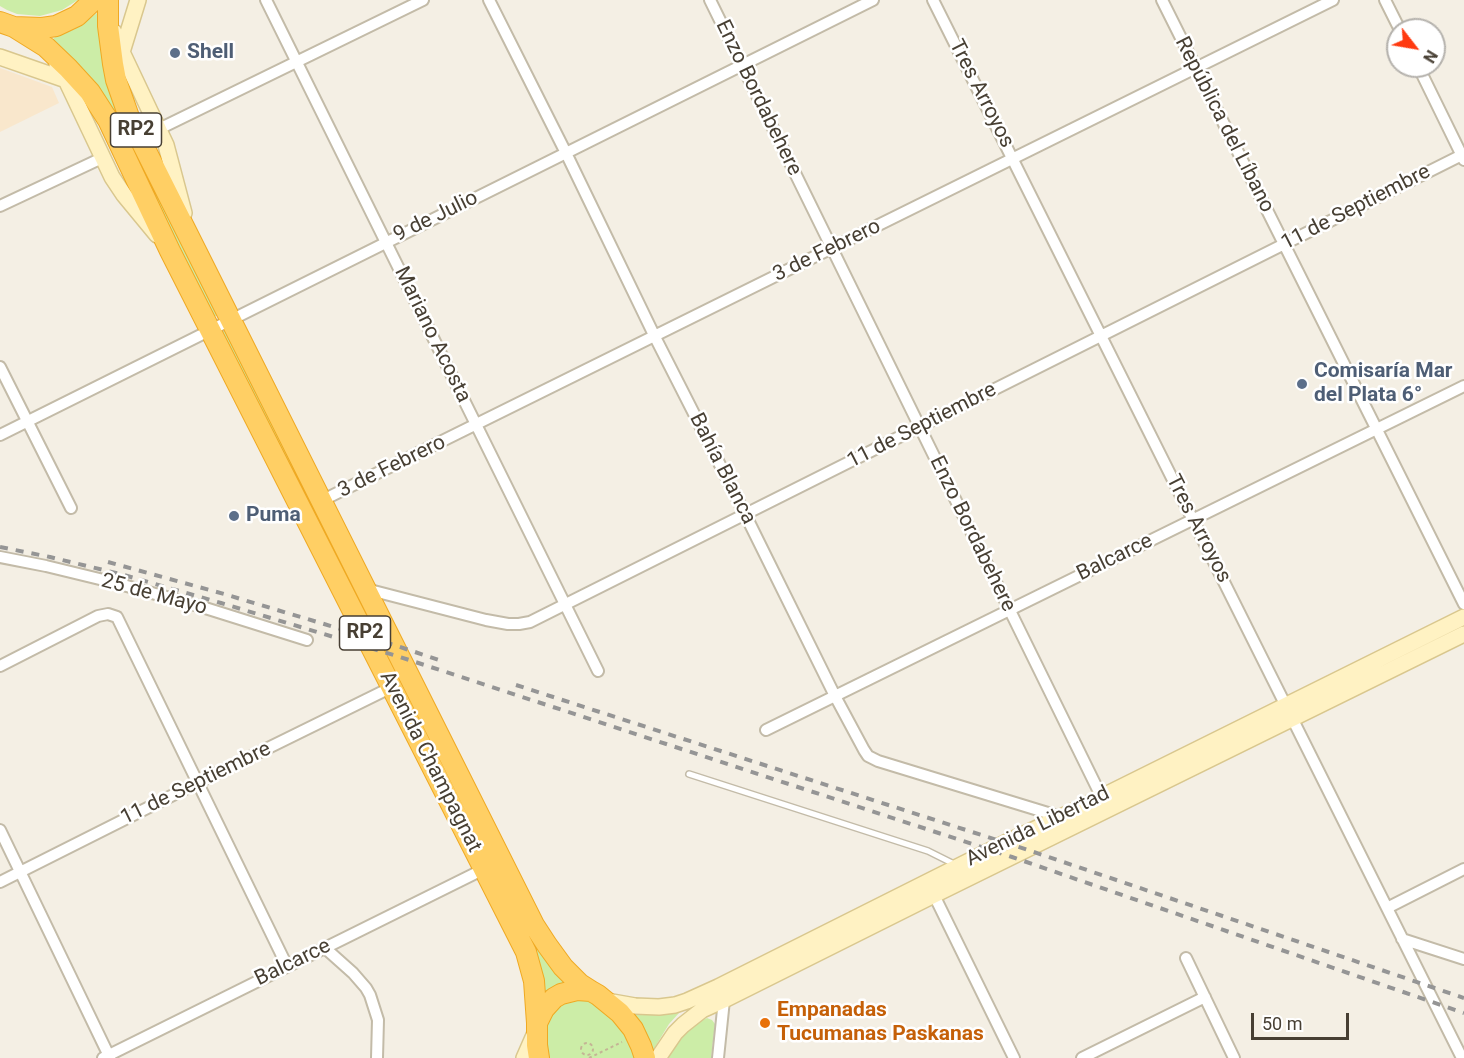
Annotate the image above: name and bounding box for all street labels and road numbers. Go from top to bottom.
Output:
street label: Enzo Bordabehere [709,16,807,180]
street label: República del Líbano [1169,33,1279,217]
street label: Tres Arroyos [943,36,1019,152]
road number: RP2 [110,113,162,147]
street label: 11 de Septiembre [1277,160,1435,256]
street label: 9 de Julio [390,186,482,248]
street label: 3 de Febrero [769,214,885,288]
street label: Mariano Acosta [388,263,476,407]
street label: 11 de Septiembre [843,378,1001,474]
street label: Bahía Blanca [683,409,761,529]
street label: 3 de Febrero [334,430,450,504]
street label: Enzo Bordabehere [923,452,1021,616]
street label: Tres Arroyos [1160,471,1236,587]
street label: Balcarce [1073,529,1157,587]
street label: 25 de Mayo [98,569,210,621]
road number: RP2 [340,616,391,650]
street label: Avenida Champagnat [373,667,487,857]
street label: 11 de Septiembre [117,737,275,831]
street label: Avenida Libertad [962,781,1114,873]
street label: Balcarce [251,934,335,992]

